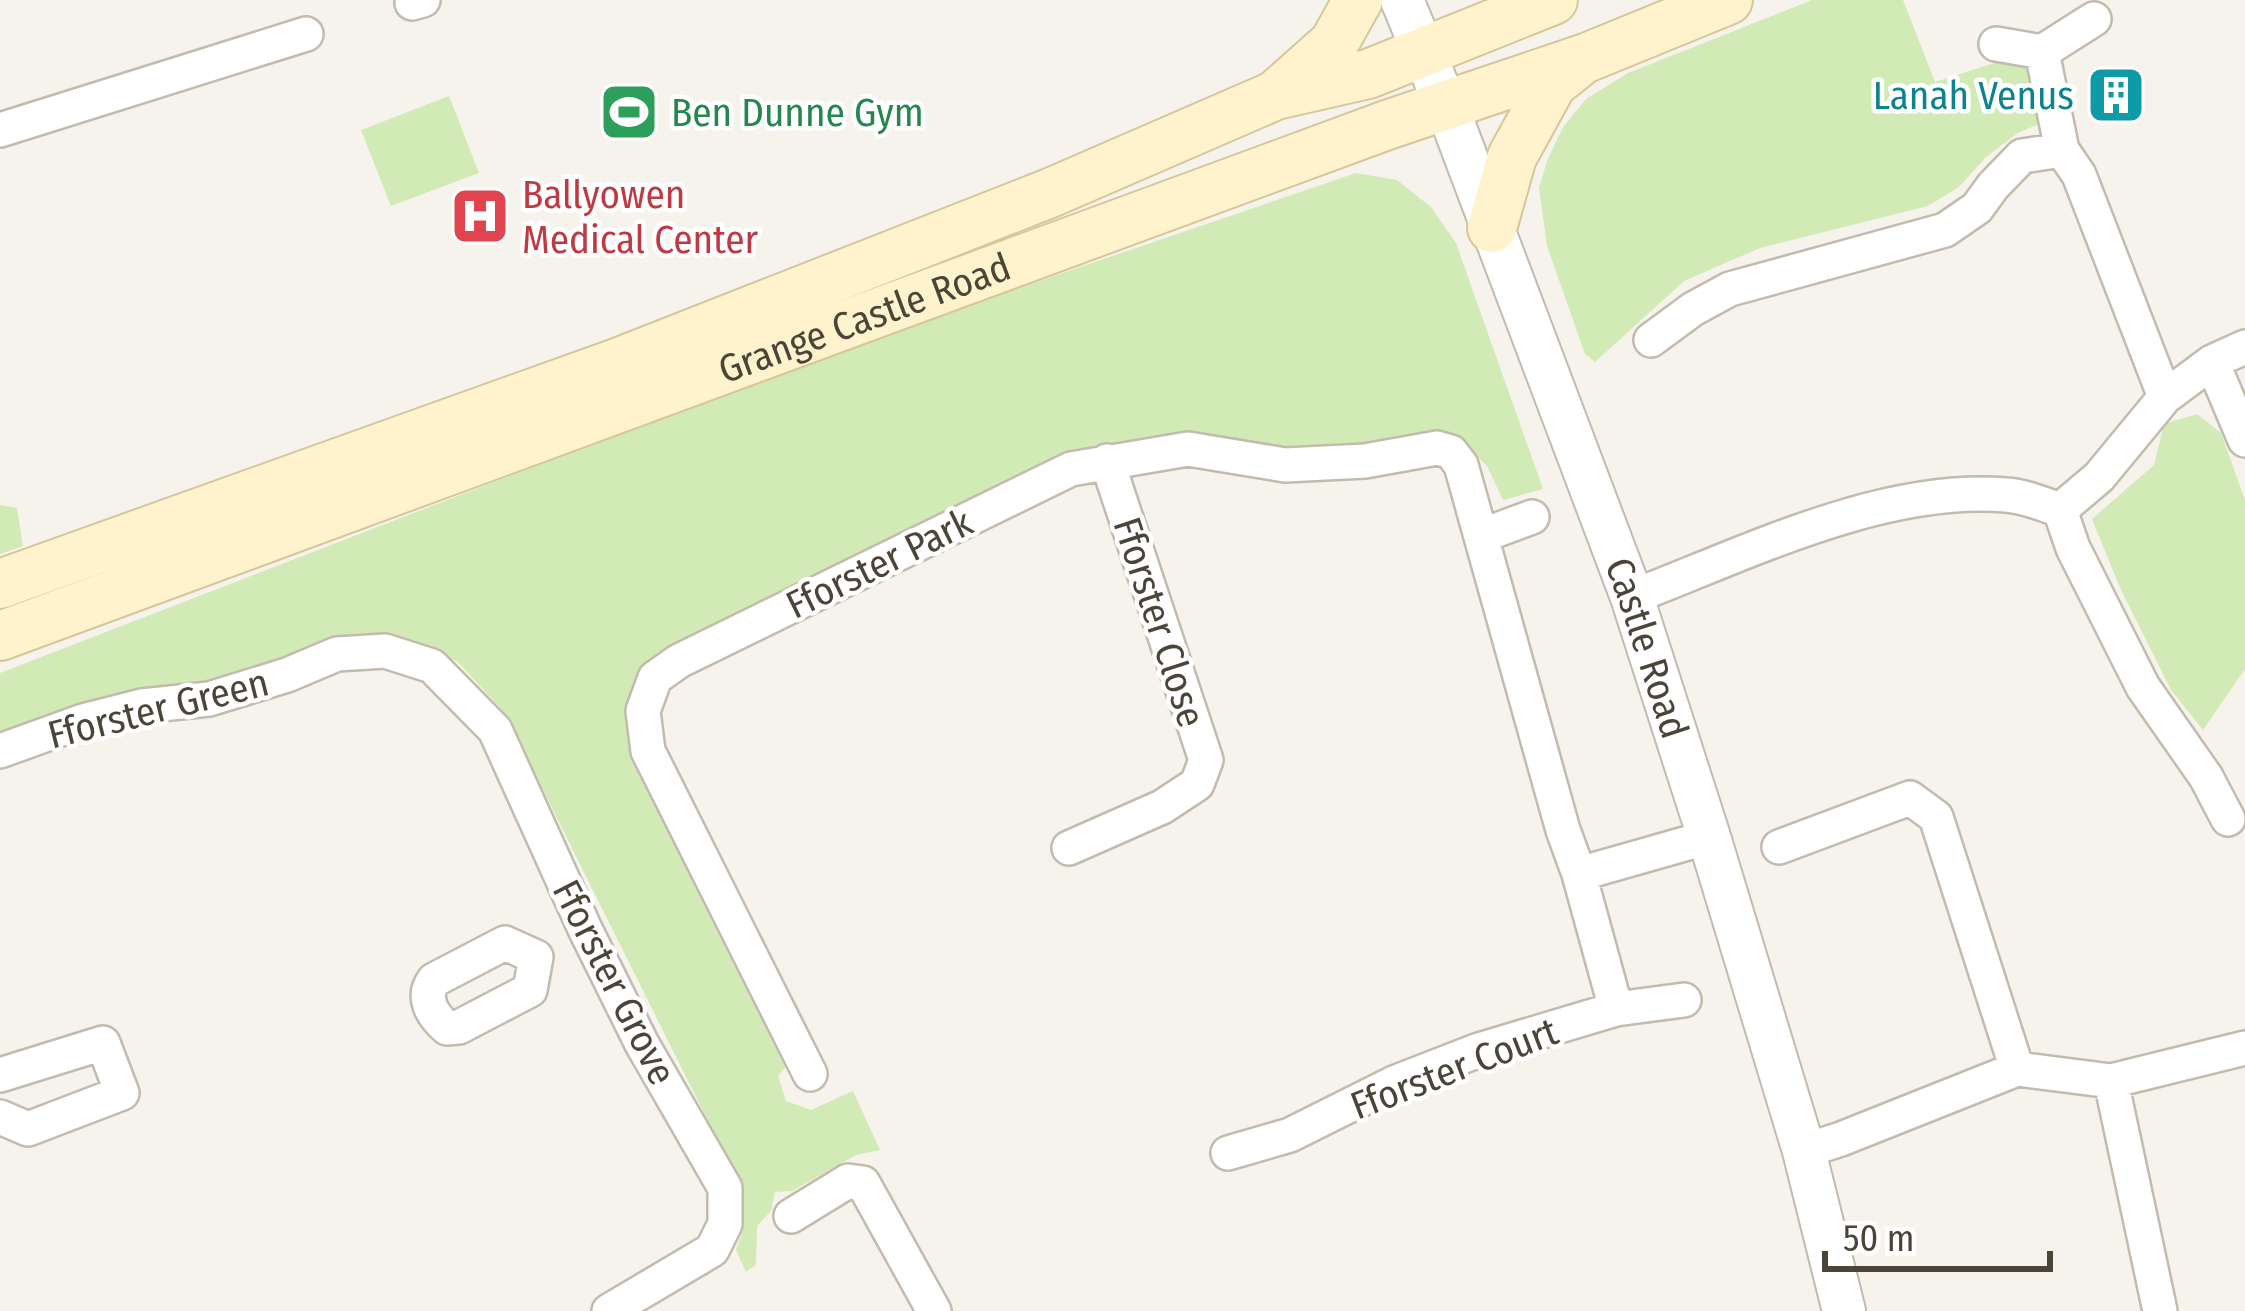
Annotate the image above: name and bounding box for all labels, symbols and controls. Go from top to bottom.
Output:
building icon: Lanah Venus [2085,64,2147,126]
place label: Lanah Venus [1873,73,2074,119]
sports icon: Ben Dunne Gym [598,81,660,143]
place label: Ben Dunne Gym [671,90,924,136]
place label: Ballyowen Medical Center [522,172,758,263]
hospital icon: Ballyowen Medical Center [449,185,511,247]
street label: Grange Castle Road [712,244,1017,393]
street label: Fforster Park [779,499,981,629]
street label: Fforster Close [1104,512,1215,733]
street label: Castle Road [1595,552,1698,744]
street label: Fforster Green [43,659,273,759]
street label: Fforster Grove [543,873,685,1092]
street label: Fforster Court [1344,1008,1565,1129]
scale bar [1825,1197,2050,1271]
text: 50 m [1843,1217,1914,1261]

